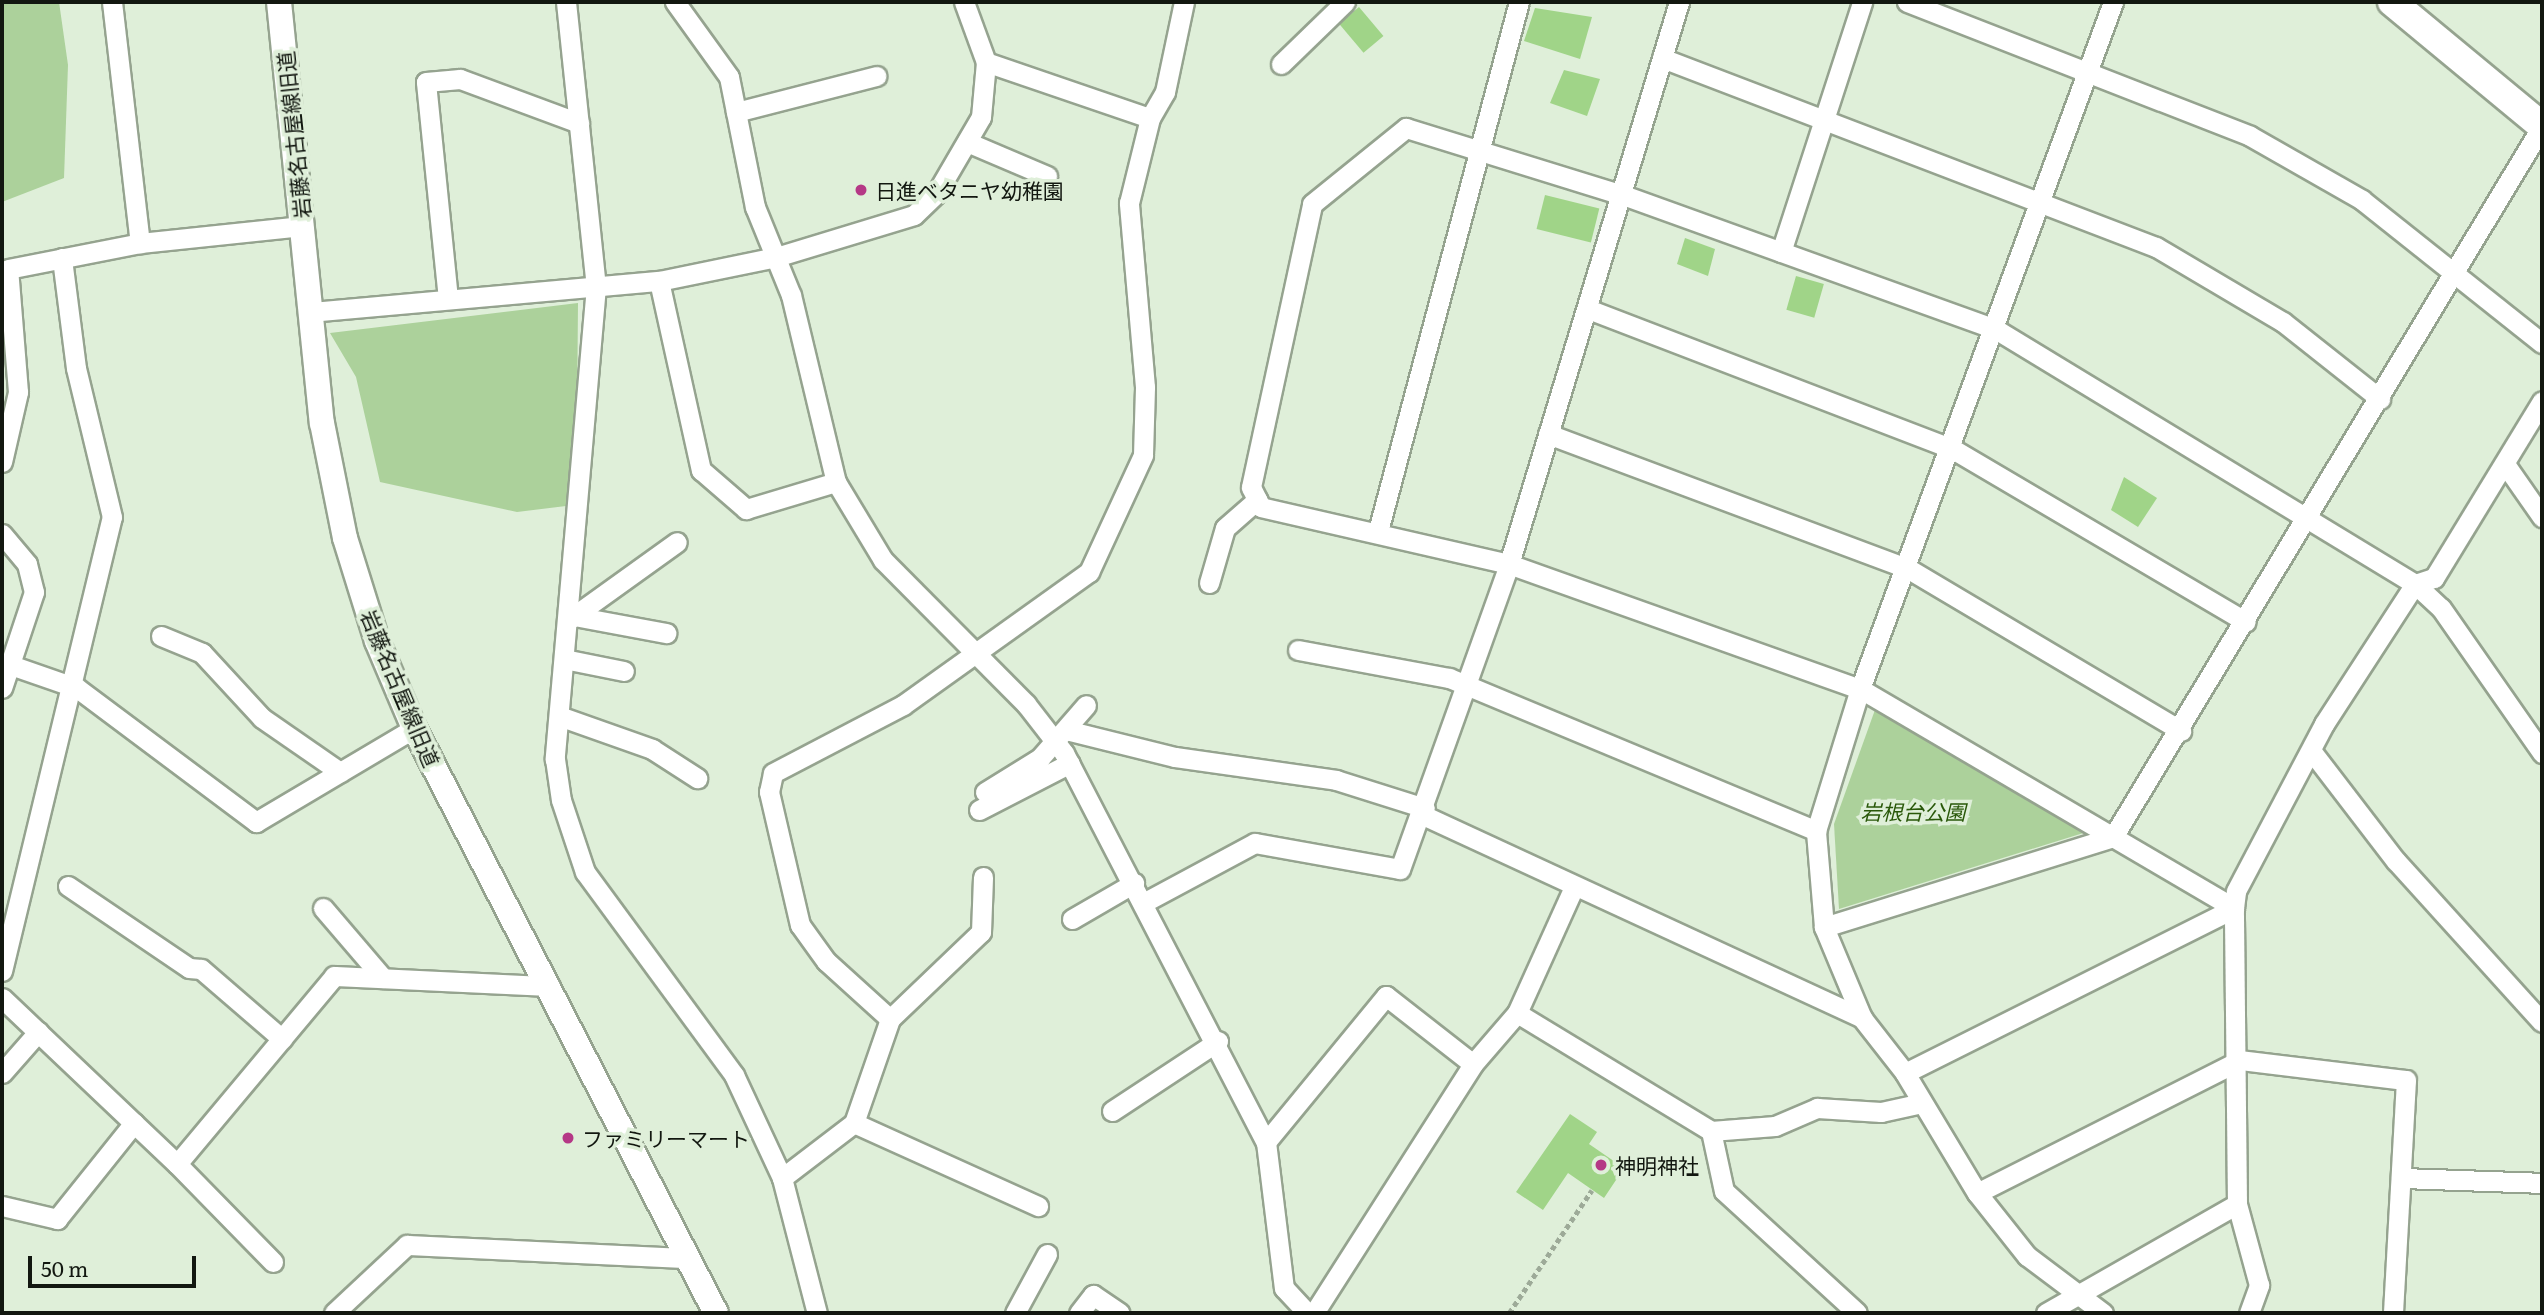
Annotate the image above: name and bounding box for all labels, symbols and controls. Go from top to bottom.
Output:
street label: 岩藤名古屋線旧道 [272,50,314,220]
place label: 日進ベタニヤ幼稚園 [875,177,1064,203]
marker: 日進ベタニヤ幼稚園 [853,182,869,198]
street label: 岩藤名古屋線旧道 [357,606,445,770]
park label: 岩根台公園 [1861,798,1965,824]
place label: ファミリーマート [582,1125,750,1151]
marker: ファミリーマート [560,1130,576,1146]
place label: 神明神社 [1615,1152,1699,1178]
marker: 神明神社 [1593,1157,1609,1173]
scale bar [32,1242,200,1286]
text: 50 m [41,1252,88,1283]

